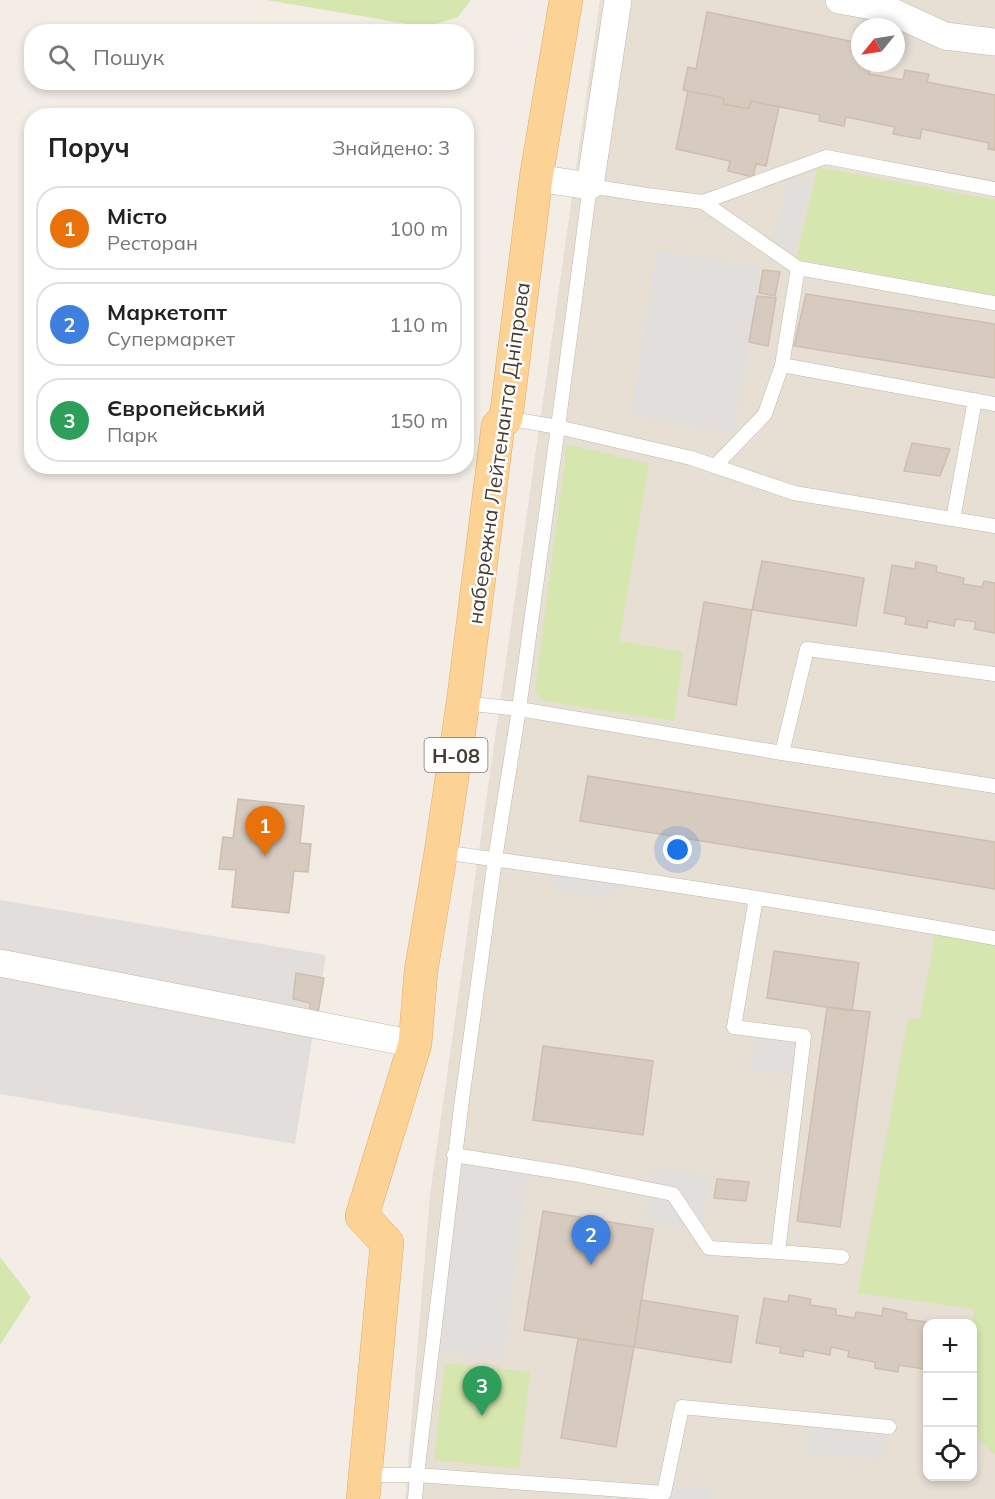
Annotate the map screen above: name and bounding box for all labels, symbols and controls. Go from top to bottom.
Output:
north arrow [851,18,905,72]
search box [24,24,474,90]
icon: search [45,41,78,74]
text: Пошук [93,43,164,71]
text: Поруч [48,131,130,164]
text: Знайдено: 3 [332,135,450,160]
text: Місто [107,202,167,230]
text: 1 [64,216,76,241]
text: 100 m [389,216,448,241]
text: Ресторан [107,230,198,255]
street label: набережна Лейтенанта Дніпрова [461,280,535,626]
text: Маркетопт [107,298,227,326]
text: 2 [64,312,76,337]
text: 110 m [389,312,448,337]
text: Супермаркет [107,326,235,351]
text: Європейський [107,394,265,422]
text: 3 [64,408,76,433]
text: 150 m [389,408,448,433]
text: Парк [107,422,157,447]
road number: Н-08 [424,738,488,772]
pin: 1 [246,806,284,856]
your location [663,835,692,864]
pin: 2 [572,1216,610,1265]
map controls [923,1319,977,1481]
button: + [923,1319,977,1373]
pin: 3 [462,1366,502,1416]
button: − [923,1373,977,1427]
button: locate [923,1427,977,1481]

